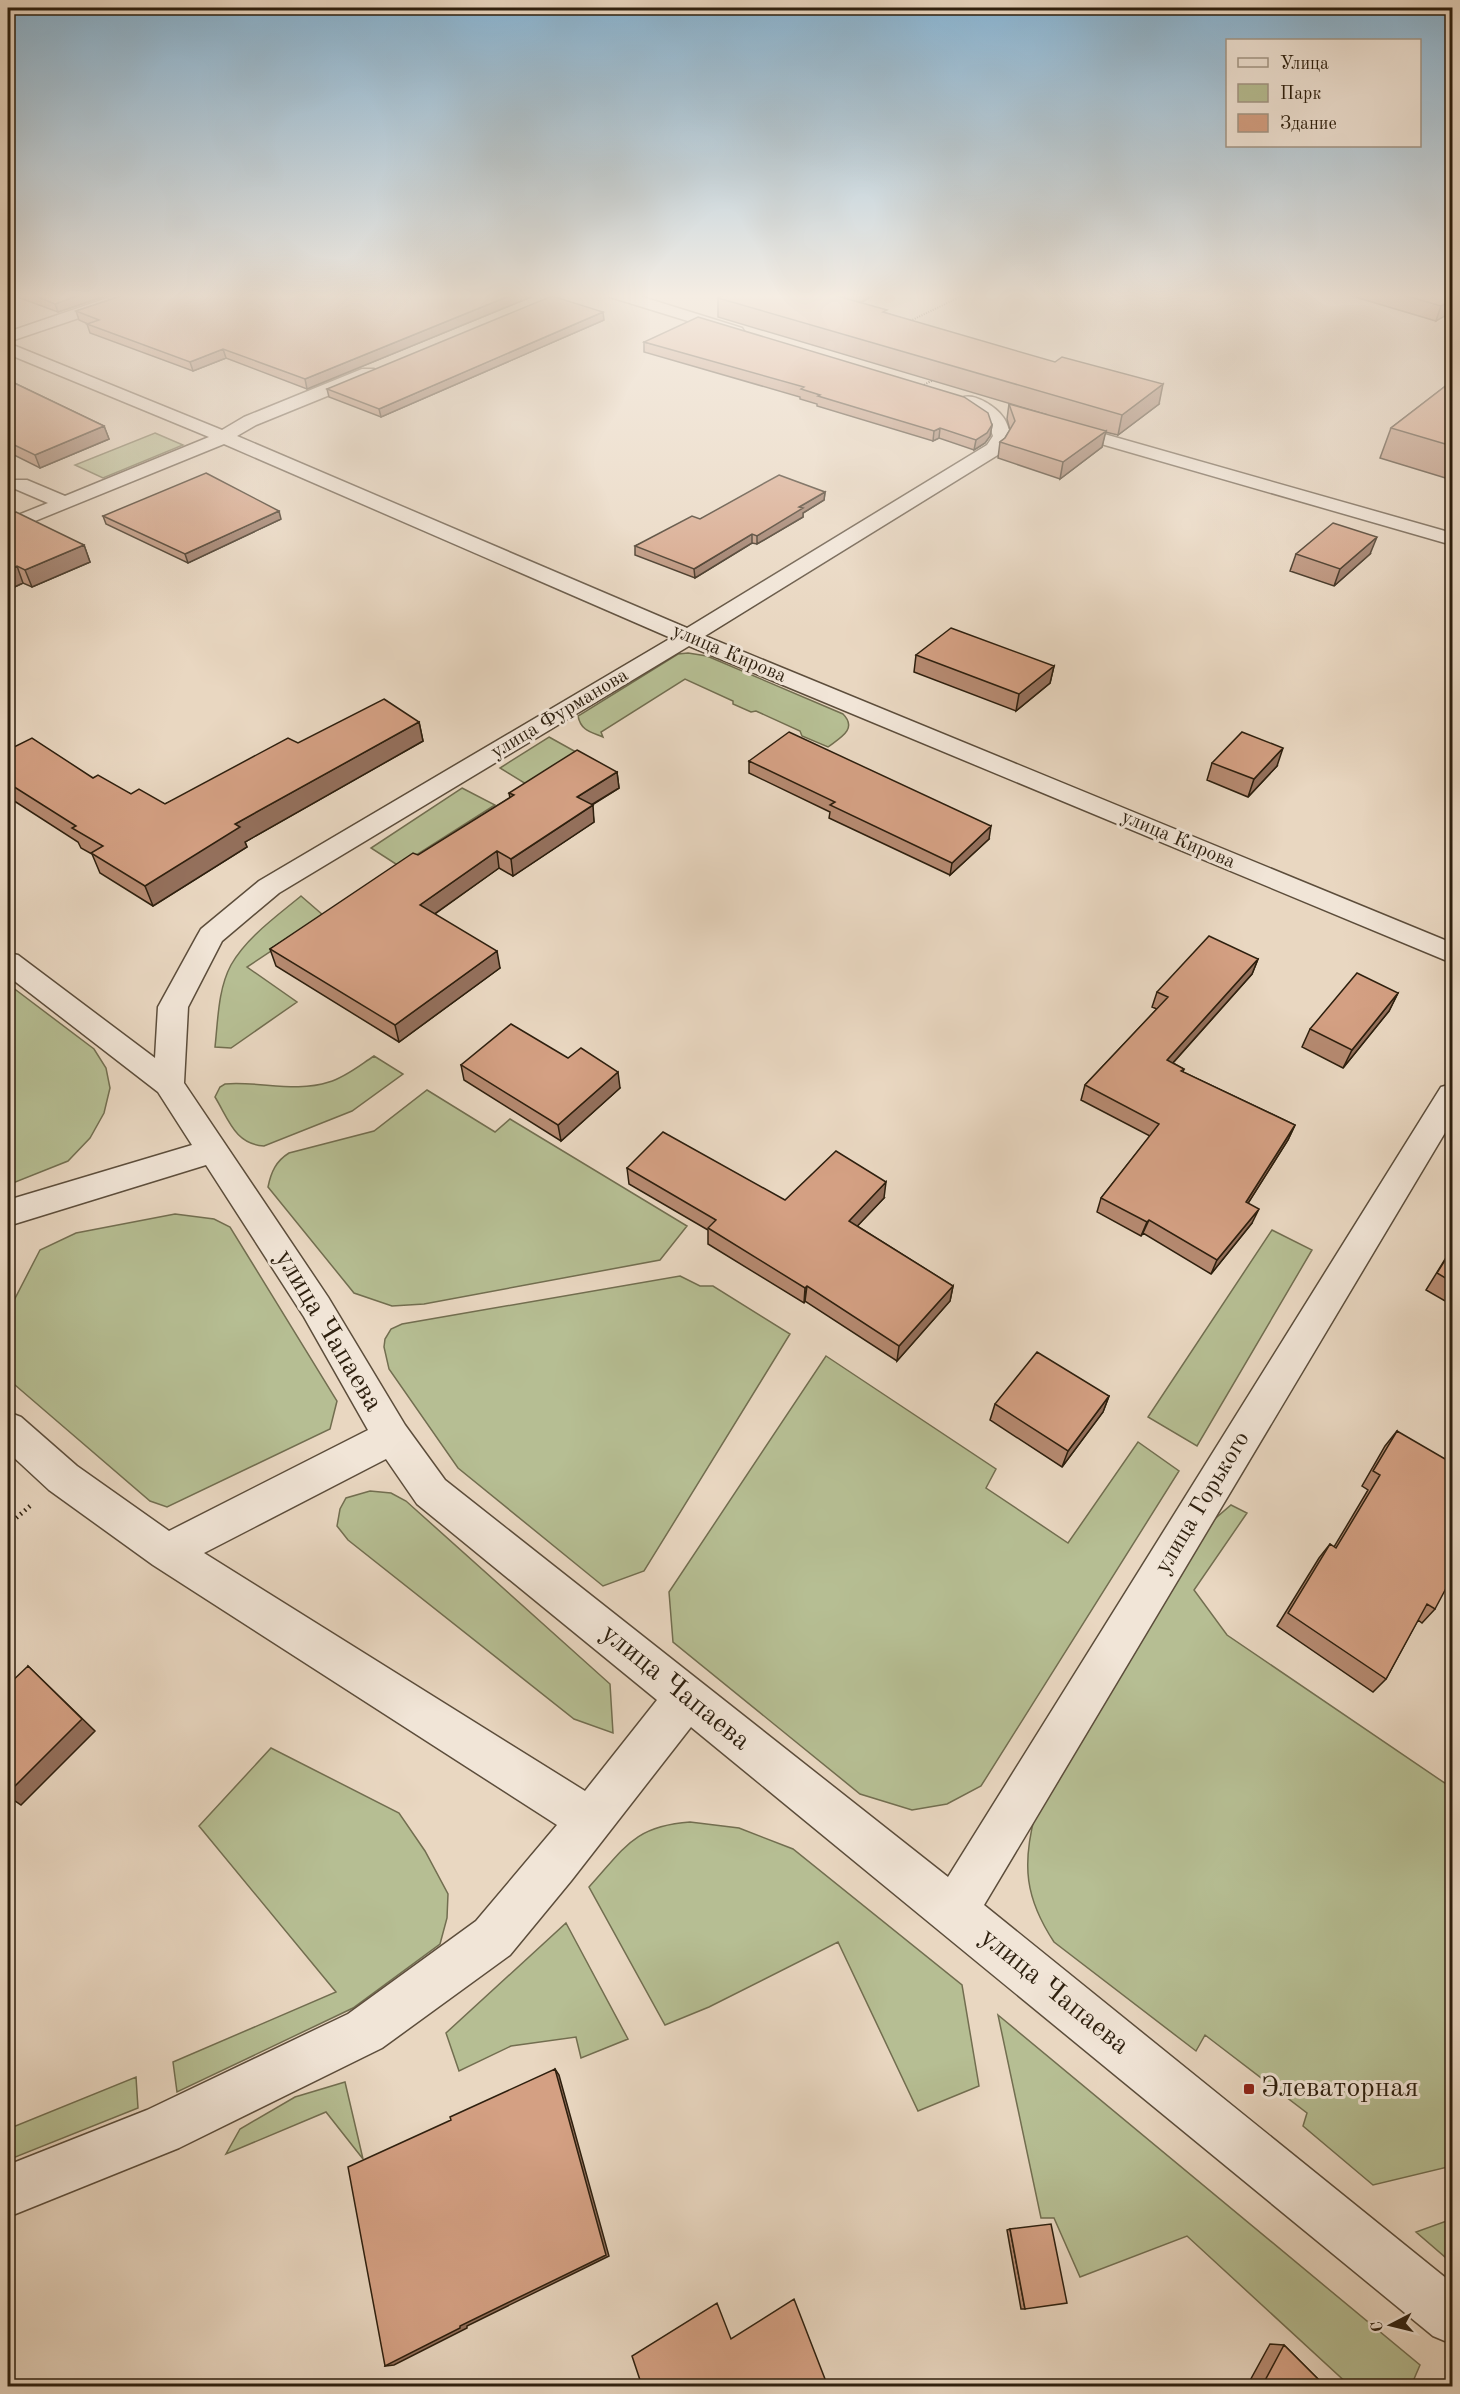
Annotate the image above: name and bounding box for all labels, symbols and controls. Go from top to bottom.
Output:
legend [1226,39,1421,147]
text: Улица [1280,55,1329,73]
text: Парк [1280,85,1321,103]
text: Здание [1280,115,1337,133]
street label: улица Кирова [669,621,789,687]
street label: улица Фурманова [488,665,632,763]
street label: улица Кирова [1118,807,1238,873]
street label: улица Чапаева [269,1245,387,1417]
street label: улица Горького [1151,1428,1255,1578]
street label: улица Чапаева [595,1619,755,1757]
street label: улица Чапаева [974,1923,1134,2061]
place label: Элеваторная [1261,2075,1419,2103]
marker: Элеваторная [1242,2082,1256,2096]
north arrow [1361,2295,1421,2355]
text: С [1370,2320,1387,2333]

